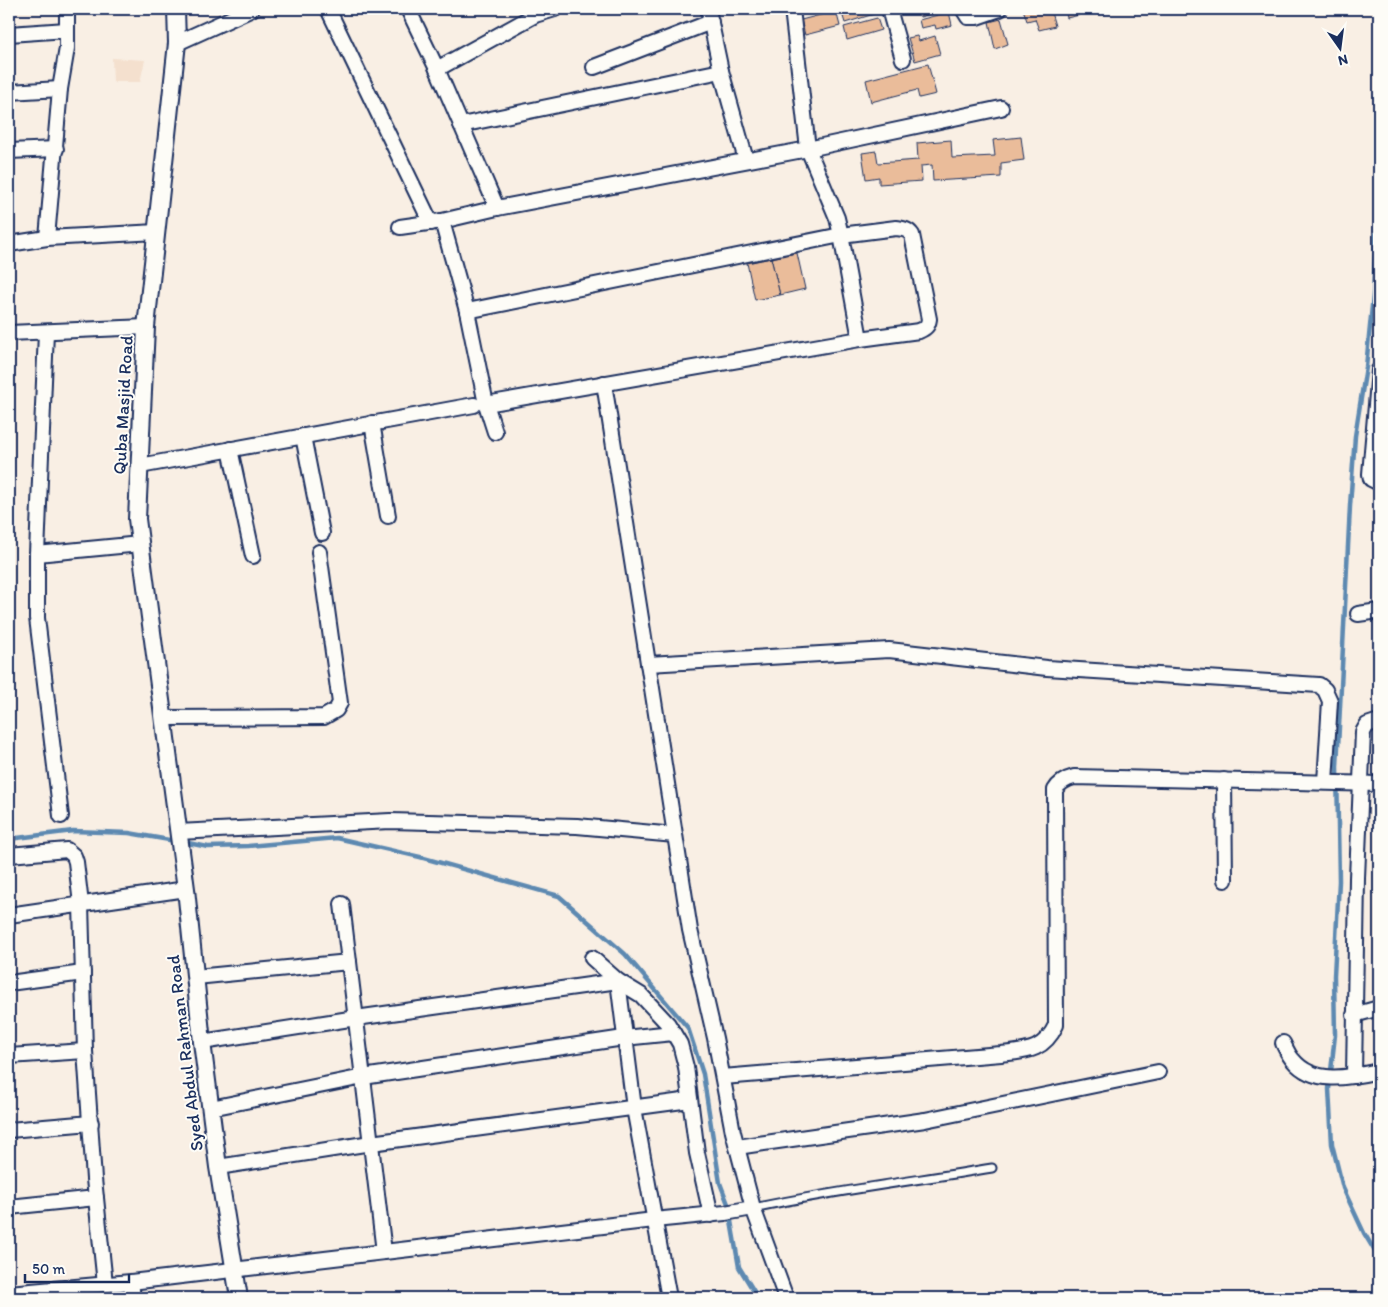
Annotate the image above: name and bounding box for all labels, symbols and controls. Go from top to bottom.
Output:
north arrow [1316,22,1366,72]
text: N [1336,51,1350,70]
street label: Quba Masjid Road [108,335,138,475]
street label: Syed Abdul Rahman Road [162,953,208,1152]
scale bar [25,1252,129,1284]
text: 50 m [32,1260,65,1278]

